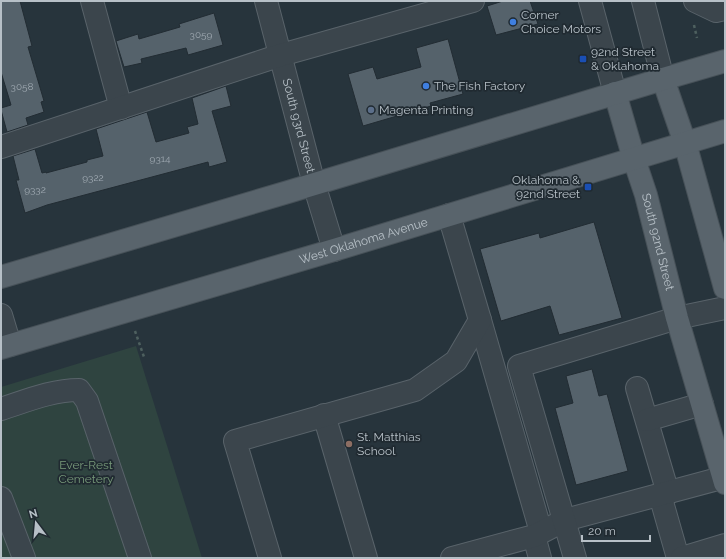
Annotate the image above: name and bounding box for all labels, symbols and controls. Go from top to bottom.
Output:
place label: Corner Choice Motors [521,8,601,36]
marker: Corner Choice Motors [508,17,518,27]
house number: 3059 [190,29,213,40]
place label: 92nd Street & Oklahoma [591,45,659,73]
marker: 92nd Street & Oklahoma [578,54,588,64]
street label: South 93rd Street [280,77,318,174]
place label: The Fish Factory [434,79,526,93]
house number: 3058 [11,81,33,92]
marker: The Fish Factory [421,81,431,91]
place label: Magenta Printing [379,103,473,117]
marker: Magenta Printing [366,105,376,115]
house number: 9314 [150,153,171,164]
house number: 9322 [82,172,104,183]
place label: Oklahoma & 92nd Street [512,173,580,201]
marker: Oklahoma & 92nd Street [583,182,593,192]
house number: 9332 [24,184,46,195]
street label: South 92nd Street [639,192,677,292]
street label: West Oklahoma Avenue [298,215,429,267]
place label: St. Matthias School [357,430,421,458]
marker: St. Matthias School [344,439,354,449]
park label: Ever-Rest Cemetery [59,458,114,486]
north arrow [16,503,56,543]
text: N [28,506,39,521]
scale bar [582,517,650,543]
text: 20 m [588,524,616,538]

